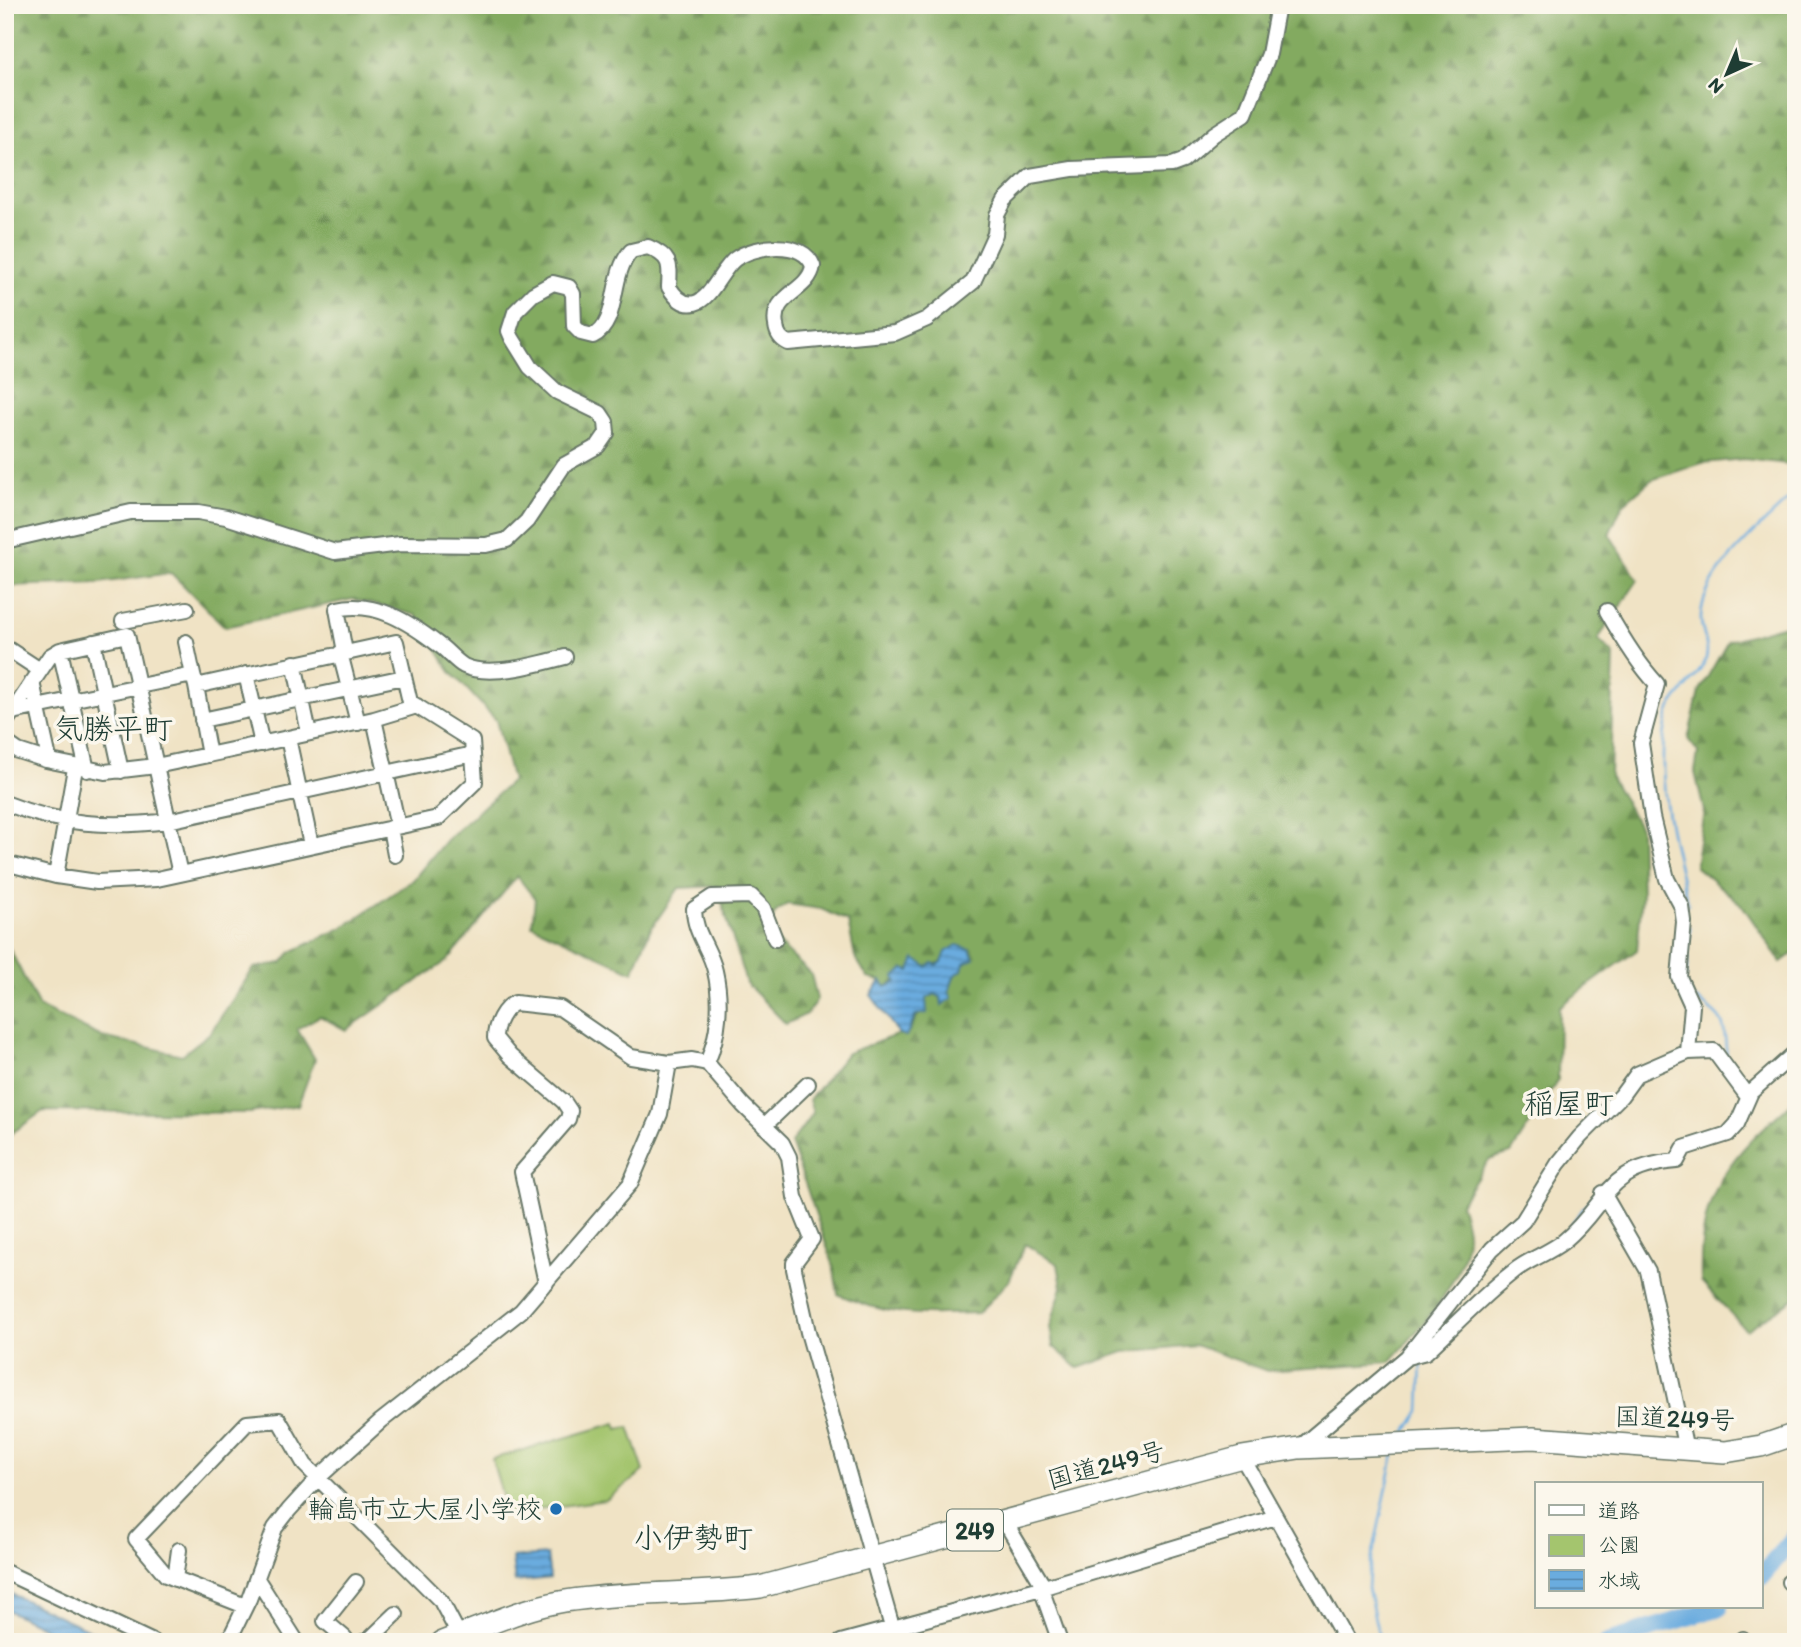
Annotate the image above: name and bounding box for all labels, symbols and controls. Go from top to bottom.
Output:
north arrow [1692,38,1762,108]
text: N [1703,73,1728,99]
district label: 気勝平町 [53,710,173,747]
district label: 稲屋町 [1524,1085,1614,1122]
street label: 国道249号 [1614,1400,1736,1436]
street label: 国道249号 [1043,1434,1169,1496]
legend [1535,1482,1762,1608]
place label: 輪島市立大屋小学校 [308,1493,542,1525]
text: 道路 [1598,1498,1640,1523]
marker: 輪島市立大屋小学校 [548,1501,564,1517]
road number: 249 [947,1510,1003,1550]
district label: 小伊勢町 [633,1519,753,1556]
text: 公園 [1598,1532,1640,1557]
text: 水域 [1598,1568,1640,1593]

